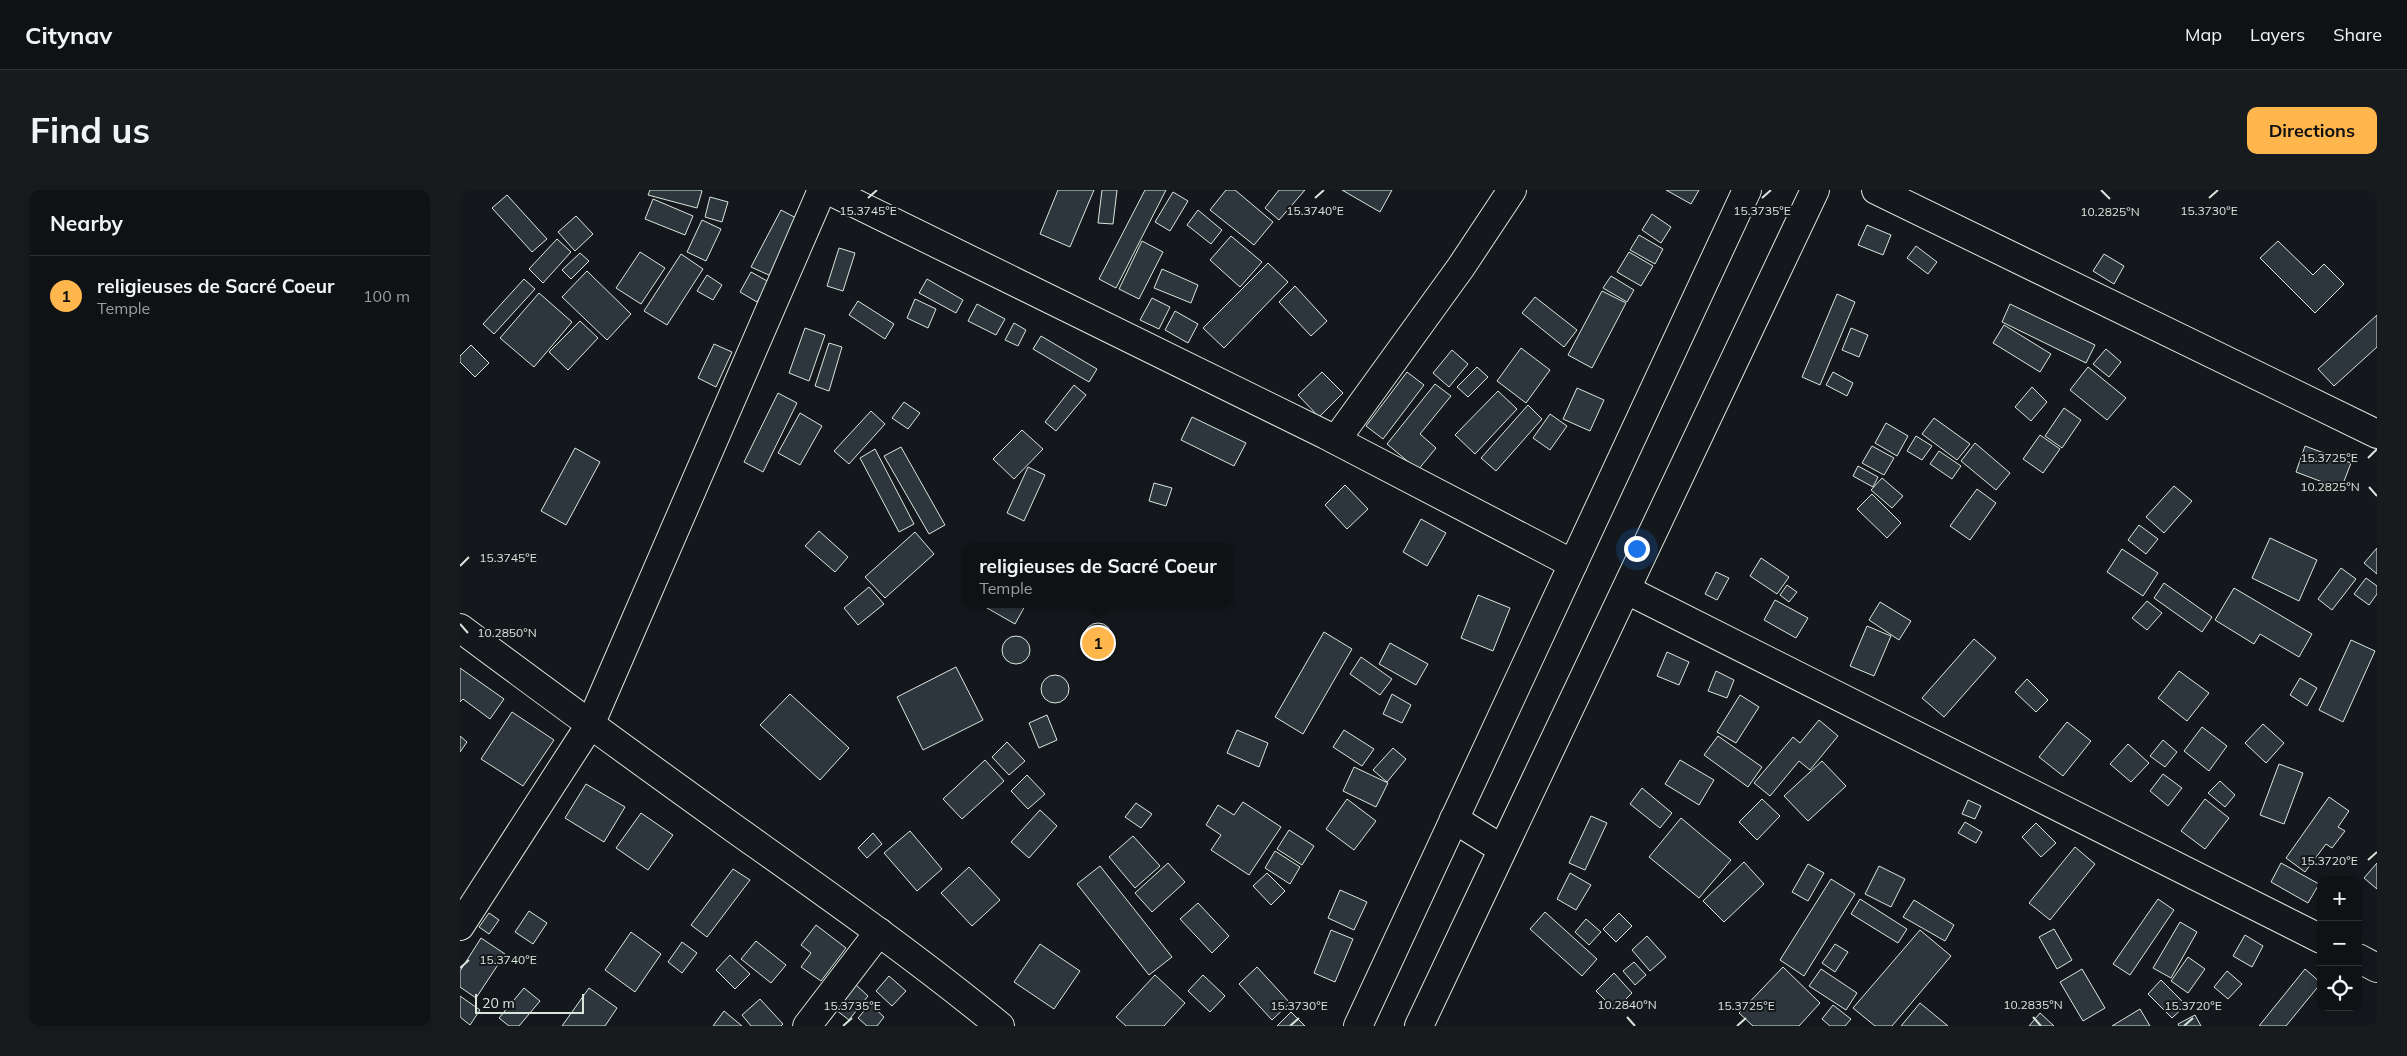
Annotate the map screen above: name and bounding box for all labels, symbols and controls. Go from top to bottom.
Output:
text: Citynav [25,20,112,50]
text: Map [2185,23,2222,46]
text: Layers [2250,23,2305,46]
text: Share [2333,23,2382,46]
button: Directions [2247,107,2377,154]
text: Find us [30,108,150,152]
text: 15.3745°E [839,203,897,218]
text: 15.3740°E [1286,203,1344,218]
text: 15.3735°E [1733,203,1791,218]
text: 15.3730°E [2180,203,2238,218]
text: 10.2825°N [2080,204,2140,219]
text: Nearby [50,210,123,236]
text: religieuses de Sacré Coeur [97,274,335,298]
text: 1 [61,286,71,306]
text: 100 m [363,286,410,306]
text: Temple [97,298,150,318]
text: 15.3725°E [2300,450,2358,465]
text: 10.2825°N [2300,479,2360,494]
your location [1624,536,1650,562]
popup [963,543,1233,608]
text: 15.3745°E [479,550,537,565]
text: religieuses de Sacré Coeur [979,554,1217,578]
text: Temple [979,578,1033,598]
pin: 1 [1082,624,1114,662]
text: 10.2850°N [477,625,537,640]
text: 15.3720°E [2300,853,2358,868]
map controls [2317,876,2362,1011]
button: + [2317,876,2362,921]
button: − [2317,921,2362,966]
text: 15.3740°E [479,952,537,967]
button: locate [2317,966,2362,1011]
scale bar [475,991,584,1014]
text: 20 m [482,994,515,1012]
text: 10.2840°N [1597,997,1657,1012]
text: 10.2835°N [2003,997,2063,1012]
text: 15.3735°E [823,998,881,1013]
text: 15.3730°E [1270,998,1328,1013]
text: 15.3725°E [1717,998,1775,1013]
text: 15.3720°E [2164,998,2222,1013]

